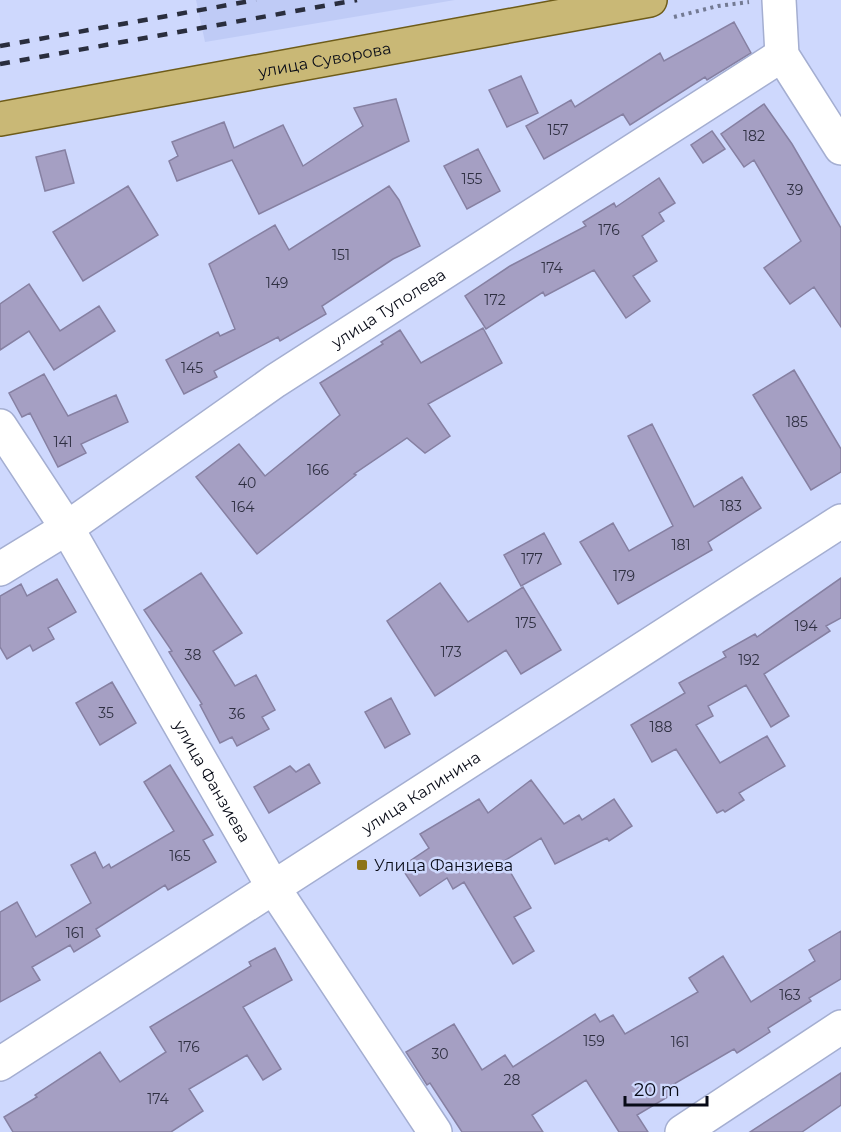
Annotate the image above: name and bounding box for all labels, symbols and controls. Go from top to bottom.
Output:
street label: улица Суворова [256,38,393,81]
house number: 157 [547,121,569,139]
house number: 182 [743,127,765,145]
house number: 155 [462,170,482,188]
house number: 39 [787,181,803,199]
house number: 176 [598,221,620,239]
house number: 151 [332,246,350,264]
house number: 174 [541,259,564,277]
street label: улица Туполева [327,264,449,352]
house number: 149 [266,274,288,292]
house number: 172 [484,291,506,309]
house number: 145 [181,359,203,377]
house number: 185 [786,413,808,431]
house number: 141 [53,433,73,451]
house number: 166 [307,461,330,479]
house number: 40 [238,474,256,492]
house number: 183 [720,497,742,515]
house number: 164 [232,498,255,516]
house number: 181 [671,536,691,554]
house number: 177 [521,550,543,568]
house number: 179 [613,567,635,585]
house number: 175 [516,614,537,632]
house number: 194 [795,617,818,635]
house number: 173 [440,643,462,661]
house number: 38 [185,646,201,664]
house number: 192 [738,651,760,669]
house number: 35 [98,704,114,722]
house number: 36 [229,705,246,723]
street label: улица Фанзиева [169,716,255,846]
house number: 188 [650,718,673,736]
street label: улица Калинина [357,747,484,838]
house number: 165 [169,847,191,865]
place label: Улица Фанзиева [374,856,513,875]
marker: Улица Фанзиева [355,858,369,872]
house number: 161 [66,924,84,942]
house number: 163 [779,986,801,1004]
house number: 159 [583,1032,605,1050]
house number: 161 [671,1033,689,1051]
house number: 176 [178,1038,200,1056]
house number: 30 [431,1045,449,1063]
scale bar [625,1069,708,1107]
house number: 28 [504,1071,521,1089]
text: 20 m [634,1079,680,1101]
house number: 174 [147,1090,170,1108]

